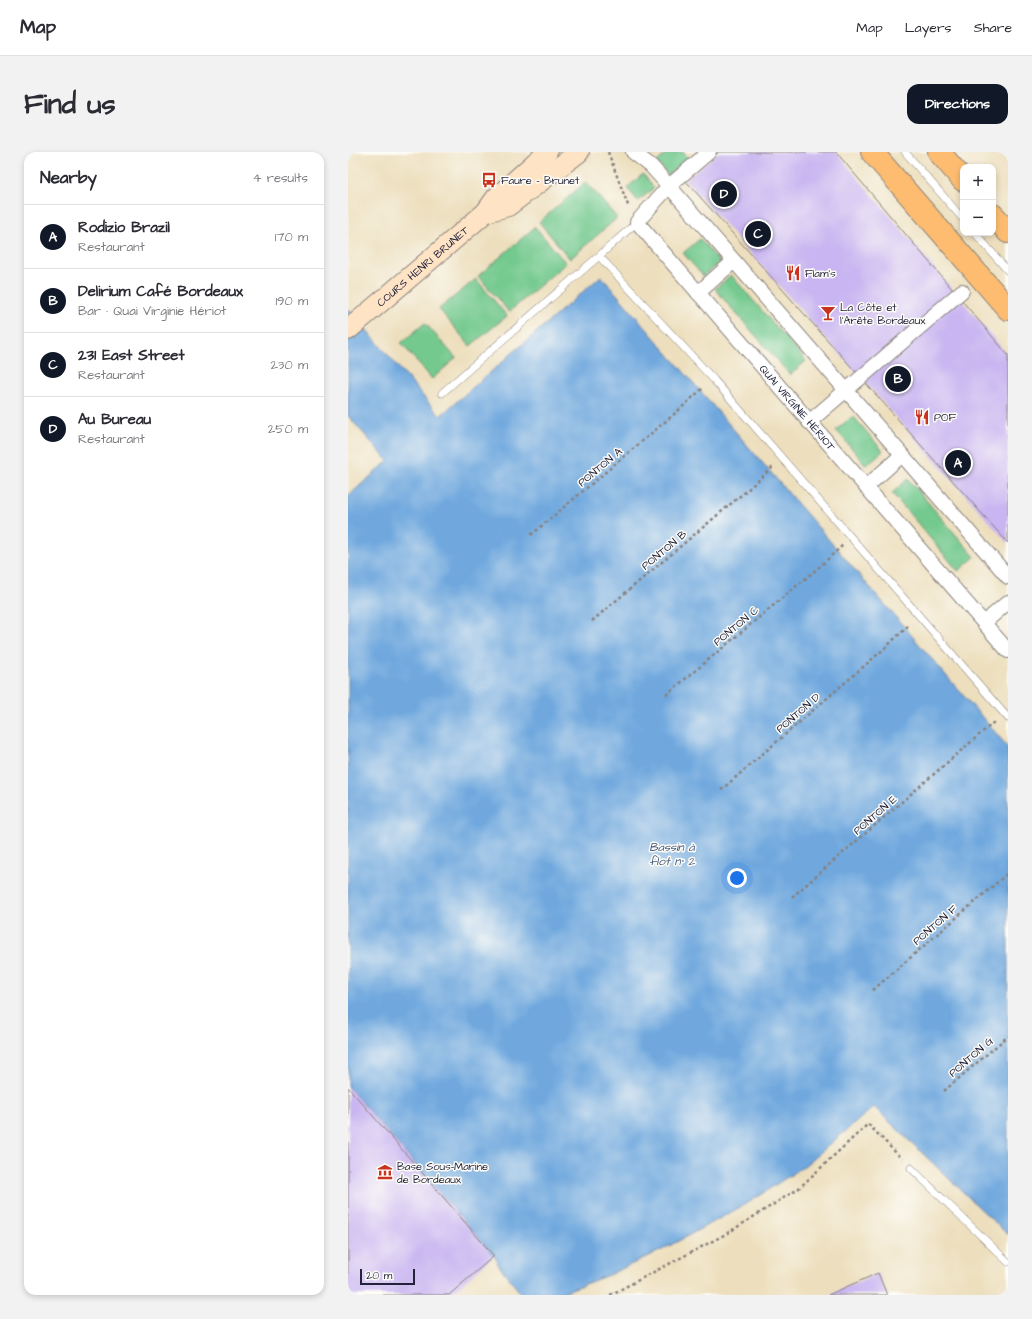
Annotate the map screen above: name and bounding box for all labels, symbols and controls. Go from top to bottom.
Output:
text: Map [20,14,56,41]
text: Map [856,18,883,38]
text: Layers [905,18,952,38]
text: Share [974,18,1012,38]
button: Directions [907,84,1008,124]
text: Find us [24,85,115,124]
map controls [960,164,996,236]
button: + [960,164,996,200]
text: Nearby [40,166,97,190]
text: 4 results [253,169,308,187]
bus stop icon: Faure - Brunet [480,171,498,189]
place label: Faure - Brunet [501,173,580,188]
pin: D [711,179,737,209]
button: − [960,200,996,236]
text: Rodizio Brazil [78,217,170,238]
pin: C [745,219,771,249]
street label: COURS HENRI BRUNET [373,223,472,310]
text: A [49,228,57,246]
text: 170 m [275,228,308,246]
text: Restaurant [78,238,145,256]
restaurant icon: Flam's [784,264,802,282]
place label: Flam's [805,266,836,281]
text: Delirium Café Bordeaux [78,281,243,302]
text: B [48,292,58,310]
text: 190 m [275,292,308,310]
place label: La Côte et l'Arête Bordeaux [840,300,926,328]
text: Bar · Quai Virginie Hériot [78,302,226,320]
bar icon: La Côte et l'Arête Bordeaux [819,304,837,322]
text: 231 East Street [78,345,185,366]
text: C [48,356,58,374]
text: 230 m [270,356,308,374]
street label: QUAI VIRGINIE HÉRIOT [756,361,839,454]
pin: B [885,364,911,394]
text: Restaurant [78,366,145,384]
restaurant icon: POF [913,408,931,426]
text: Au Bureau [78,409,151,430]
place label: POF [934,410,956,425]
text: D [49,420,57,438]
text: 250 m [268,420,308,438]
text: Restaurant [78,430,145,448]
street label: PONTON A [575,444,625,490]
pin: A [945,448,971,478]
street label: PONTON B [638,527,690,573]
street label: PONTON C [710,603,762,649]
street label: PONTON D [773,690,823,736]
street label: PONTON E [850,792,900,838]
water label: Bassin à flot n° 2 [649,839,696,870]
your location [727,868,747,888]
street label: PONTON F [910,901,961,949]
street label: PONTON G [946,1033,997,1081]
place label: Base Sous-Marine de Bordeaux [397,1159,488,1187]
museum icon: Base Sous-Marine de Bordeaux [376,1163,394,1181]
scale bar [360,1267,415,1286]
text: 20 m [366,1268,392,1283]

